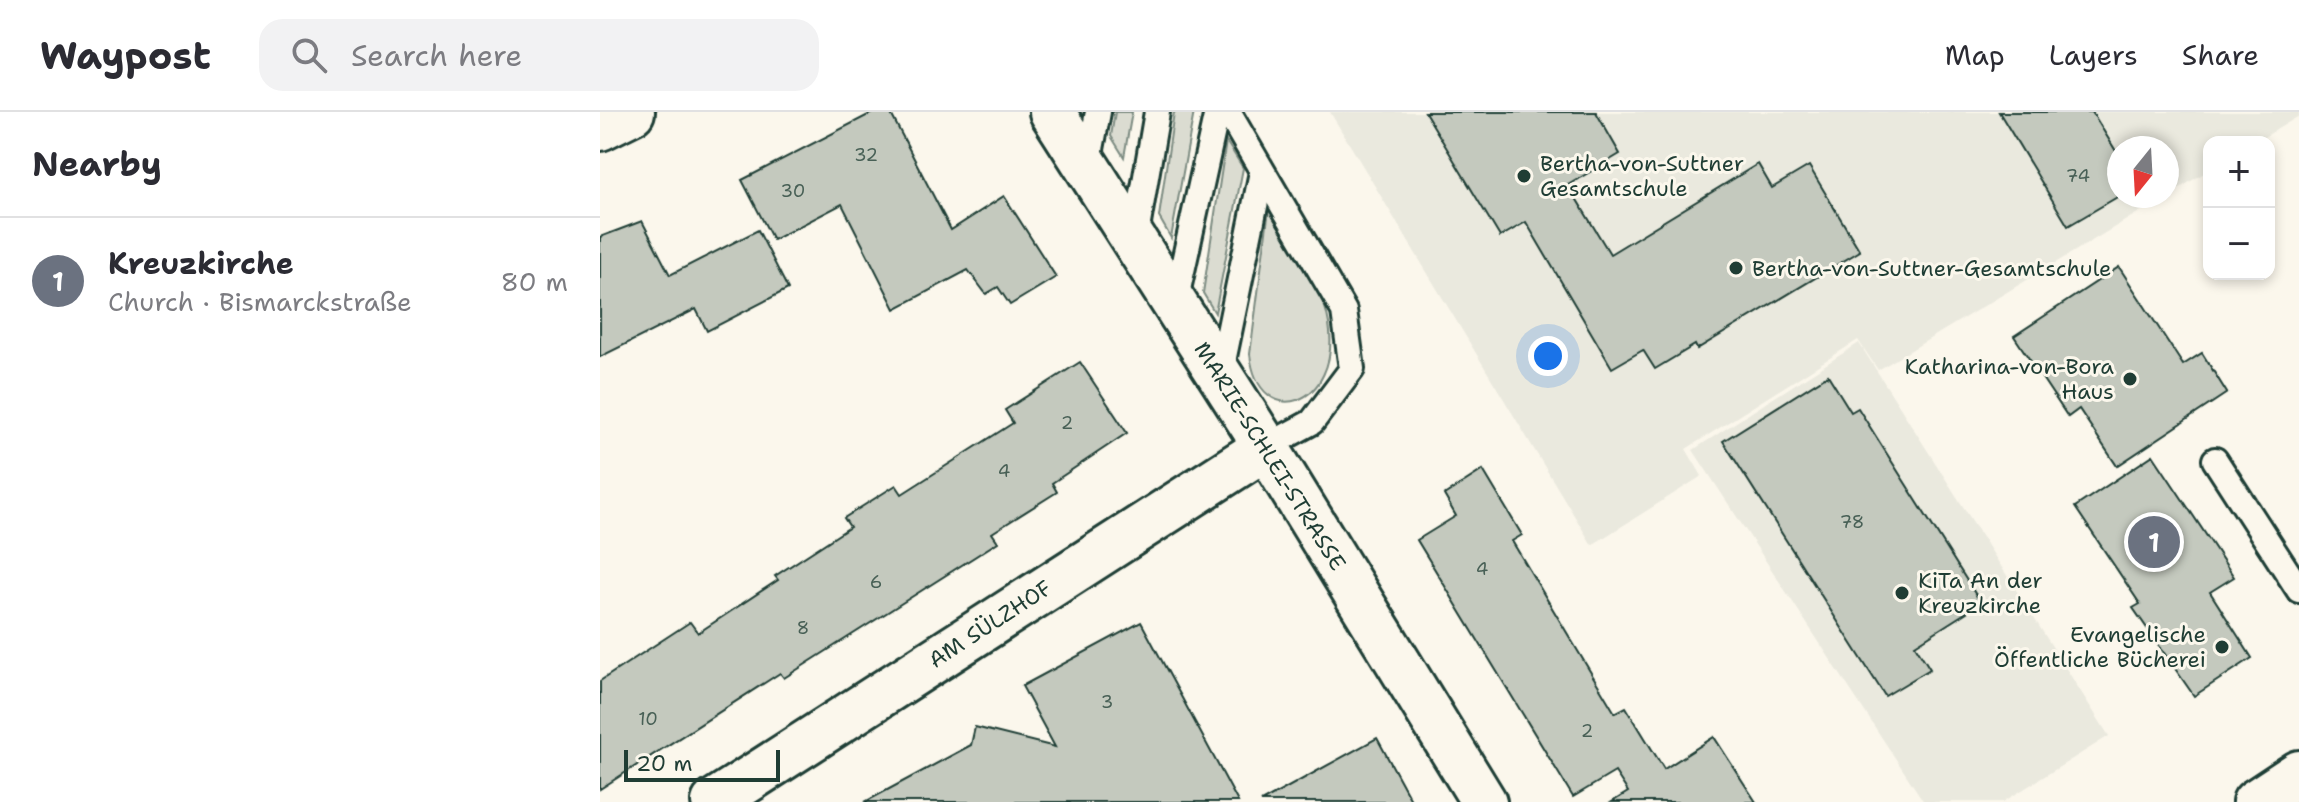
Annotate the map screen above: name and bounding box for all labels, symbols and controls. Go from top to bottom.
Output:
search box [259,19,819,91]
text: Waypost [40,30,211,81]
icon: search [287,33,331,77]
text: Search here [351,35,522,76]
text: Map [1945,36,2005,74]
text: Layers [2049,36,2138,74]
text: Share [2182,36,2259,74]
north arrow [2107,136,2179,208]
map controls [2203,136,2275,280]
button: + [2203,136,2275,208]
text: Nearby [32,141,162,187]
house number: 32 [854,143,878,167]
place label: Bertha-von-Suttner Gesamtschule [1540,149,1744,203]
house number: 74 [2066,164,2090,188]
marker: Bertha-von-Suttner Gesamtschule [1515,167,1533,185]
house number: 30 [781,179,805,203]
button: − [2203,208,2275,280]
text: Kreuzkirche [108,243,294,284]
place label: Bertha-von-Suttner-Gesamtschule [1752,254,2112,283]
marker: Bertha-von-Suttner-Gesamtschule [1727,259,1745,277]
text: 1 [52,264,64,299]
text: 80 m [501,264,568,299]
text: Church · Bismarckstraße [108,284,412,319]
street label: MARIE-SCHLEI-STRASSE [1188,336,1352,576]
your location [1528,336,1568,376]
place label: Katharina-von-Bora Haus [1904,352,2114,406]
marker: Katharina-von-Bora Haus [2121,370,2139,388]
house number: 2 [1061,411,1073,435]
house number: 4 [998,459,1010,483]
house number: 78 [1840,510,1864,534]
pin: 1 [2128,512,2180,572]
house number: 4 [1476,557,1488,581]
place label: KiTa An der Kreuzkirche [1918,566,2043,620]
house number: 6 [870,570,882,594]
street label: AM SÜLZHOF [923,573,1057,675]
marker: KiTa An der Kreuzkirche [1893,584,1911,602]
house number: 8 [797,616,809,640]
place label: Evangelische Öffentliche Bücherei [1994,620,2206,674]
marker: Evangelische Öffentliche Bücherei [2213,638,2231,656]
house number: 3 [1101,690,1113,714]
house number: 10 [638,707,658,731]
house number: 2 [1581,719,1593,743]
scale bar [624,746,780,782]
text: 20 m [636,749,693,778]

